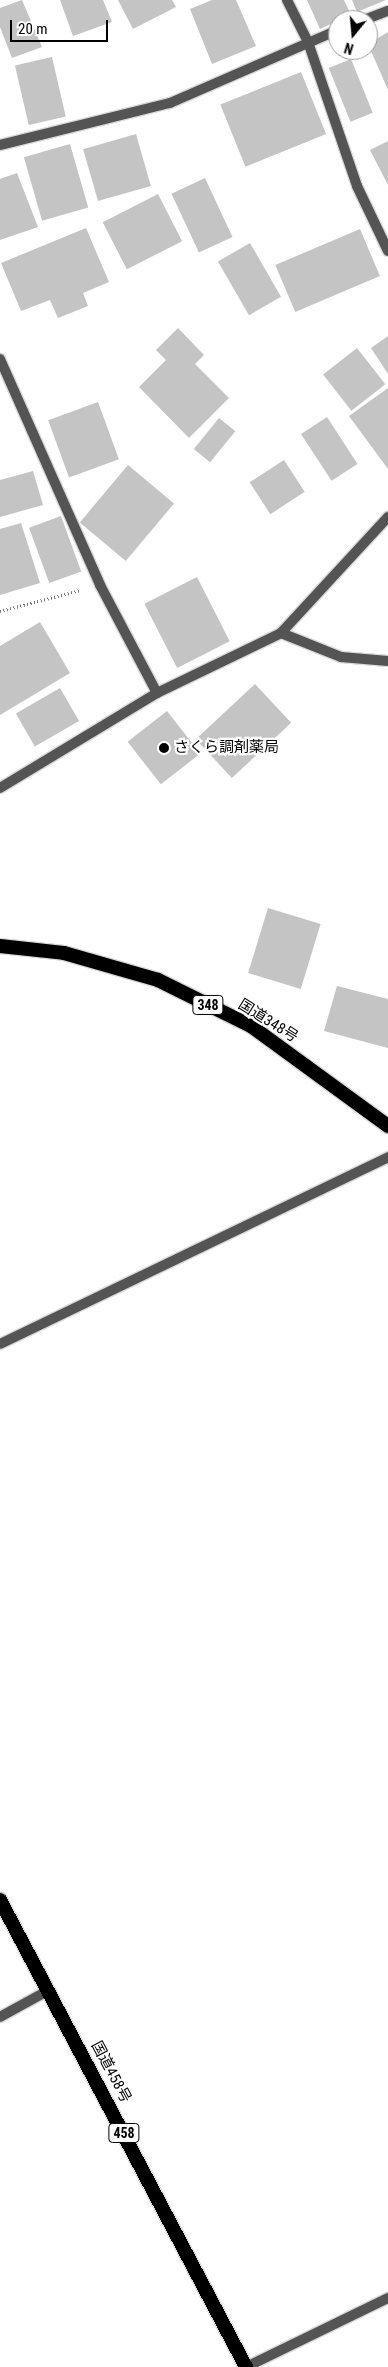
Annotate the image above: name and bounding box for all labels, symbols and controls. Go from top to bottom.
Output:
scale bar [12,10,110,42]
north arrow [328,10,378,60]
text: 20 m [18,20,48,38]
text: N [342,39,355,57]
place label: さくら調剤薬局 [174,739,279,757]
marker: さくら調剤薬局 [158,742,170,754]
road number: 348 [192,994,224,1016]
street label: 国道348号 [235,996,301,1046]
street label: 国道458号 [87,2038,135,2106]
road number: 458 [108,2122,140,2144]

